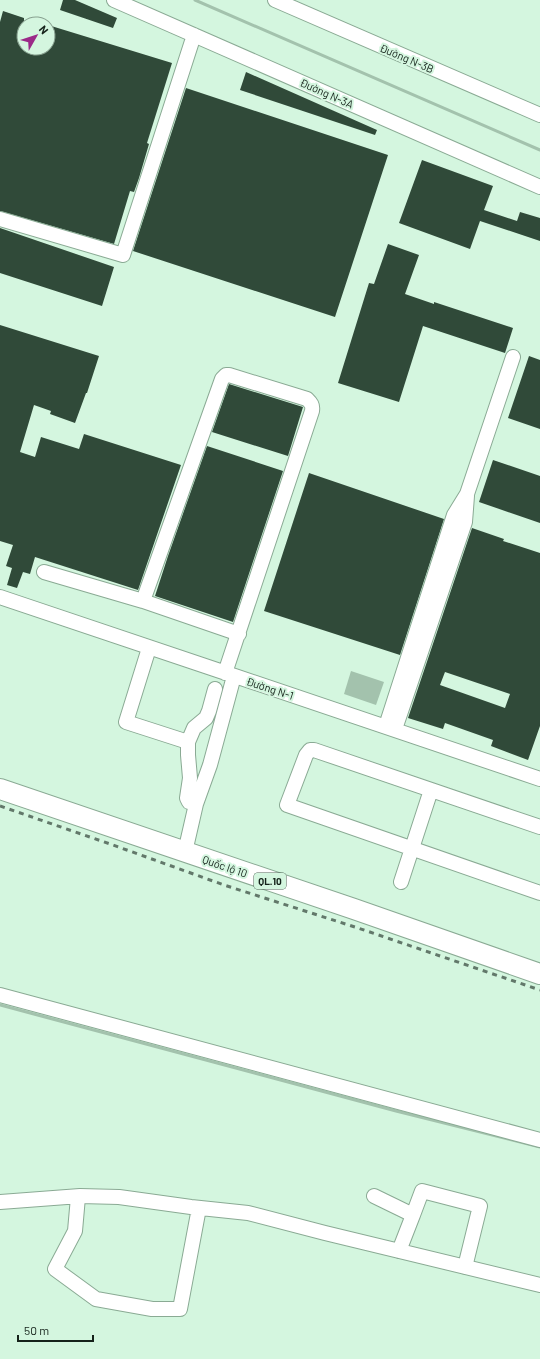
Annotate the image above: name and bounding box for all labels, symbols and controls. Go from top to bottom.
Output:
north arrow [16,16,56,56]
text: N [37,22,52,36]
street label: Đường N-3B [378,41,436,75]
street label: Đường N-3A [298,75,356,111]
street label: Đường N-1 [245,674,295,702]
street label: Quốc lộ 10 [201,852,249,880]
road number: QL.10 [254,873,286,889]
scale bar [18,1317,93,1343]
text: 50 m [24,1323,49,1337]

